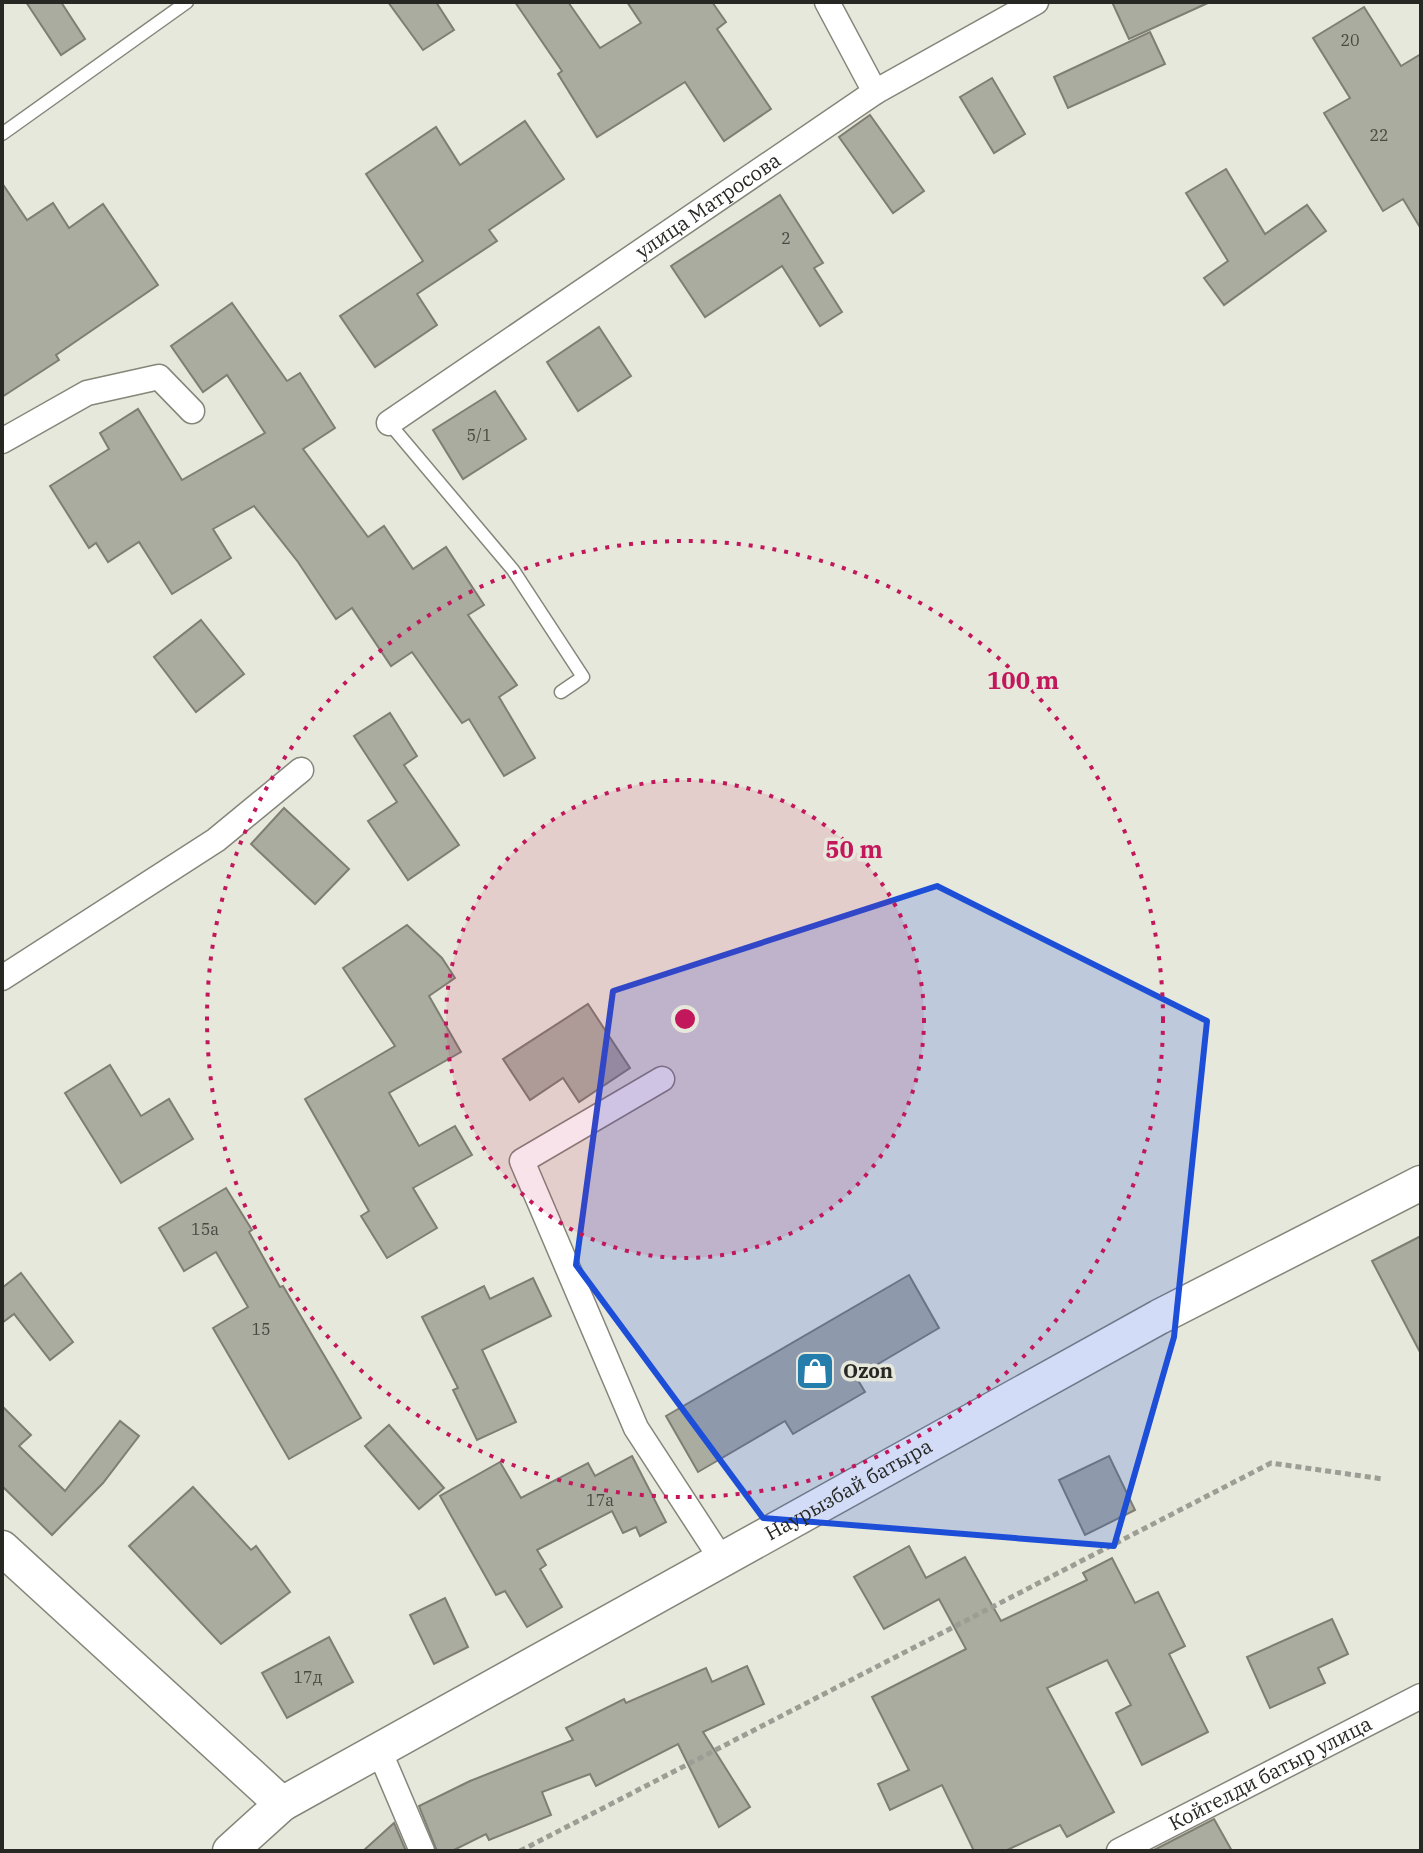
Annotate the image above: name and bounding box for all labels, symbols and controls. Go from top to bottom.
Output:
house number: 20 [1340,30,1360,50]
house number: 22 [1369,125,1389,145]
street label: улица Матросова [630,146,786,264]
house number: 2 [781,228,791,248]
house number: 5/1 [466,425,492,445]
text: 100 m [987,664,1059,696]
text: 50 m [825,833,883,865]
centre of rings [671,1005,699,1033]
house number: 15а [191,1219,219,1239]
house number: 15 [251,1319,271,1339]
shop icon: Ozon [794,1350,836,1392]
place label: Ozon [843,1357,893,1384]
street label: Наурызбай батыра [760,1432,937,1546]
house number: 17а [586,1490,614,1510]
house number: 17д [294,1667,323,1687]
street label: Койгелди батыр улица [1164,1710,1376,1836]

